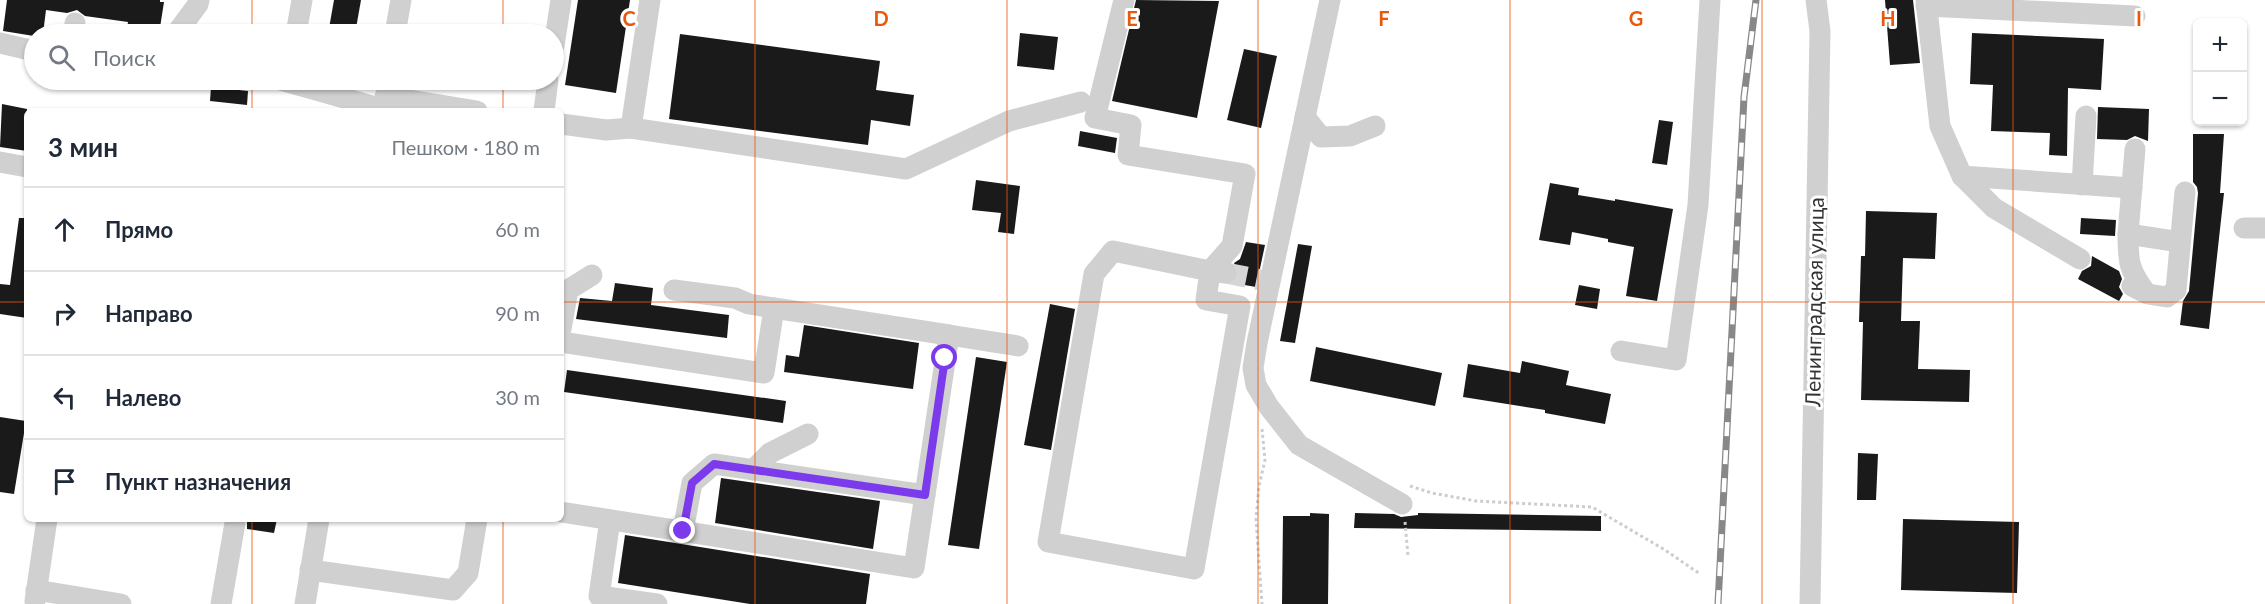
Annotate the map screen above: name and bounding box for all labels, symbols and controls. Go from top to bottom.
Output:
text: C [622,6,636,30]
text: D [873,6,889,30]
text: E [1126,6,1138,30]
text: F [1378,6,1390,30]
text: G [1629,6,1643,30]
text: H [1880,6,1896,30]
text: I [2136,6,2142,30]
map controls [2193,18,2247,126]
button: + [2193,18,2247,72]
search box [24,24,564,90]
icon: search [45,41,78,74]
text: Поиск [93,44,156,71]
button: − [2193,72,2247,126]
text: 3 мин [48,131,118,163]
text: Пешком · 180 m [391,135,540,159]
street label: Ленинградская улица [1799,197,1828,408]
icon: ahead [48,213,81,246]
text: Прямо [105,216,173,243]
text: 60 m [495,217,540,241]
icon: right [48,297,81,330]
text: Направо [105,300,193,327]
text: 90 m [495,301,540,325]
route start [931,344,957,370]
icon: left [48,381,81,414]
text: Налево [105,384,181,411]
text: 30 m [495,385,540,409]
icon: arrive [48,465,81,498]
text: Пункт назначения [105,468,291,495]
route end [669,517,695,543]

